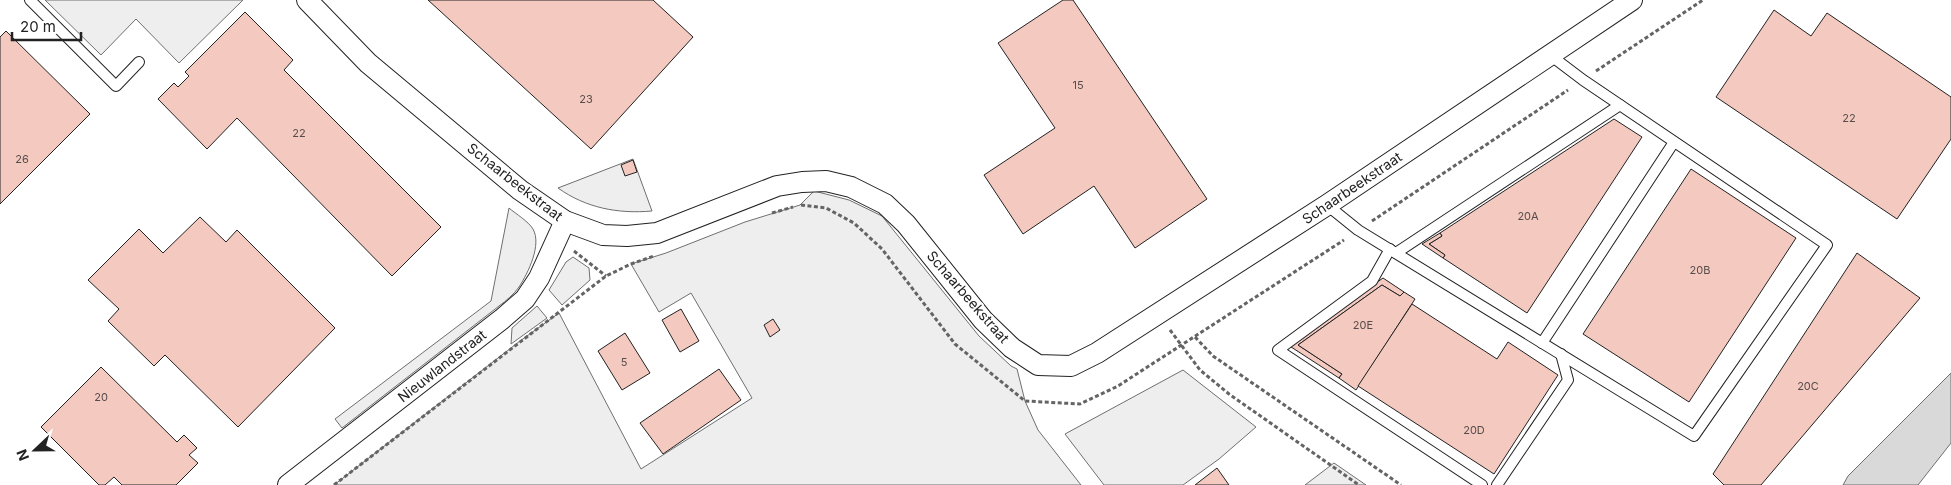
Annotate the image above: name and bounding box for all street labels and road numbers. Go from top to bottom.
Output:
street label: Schaarbeekstraat [464,139,567,224]
street label: Schaarbeekstraat [1299,148,1405,227]
street label: Schaarbeekstraat [924,247,1013,347]
street label: Nieuwlandstraat [394,326,490,405]

